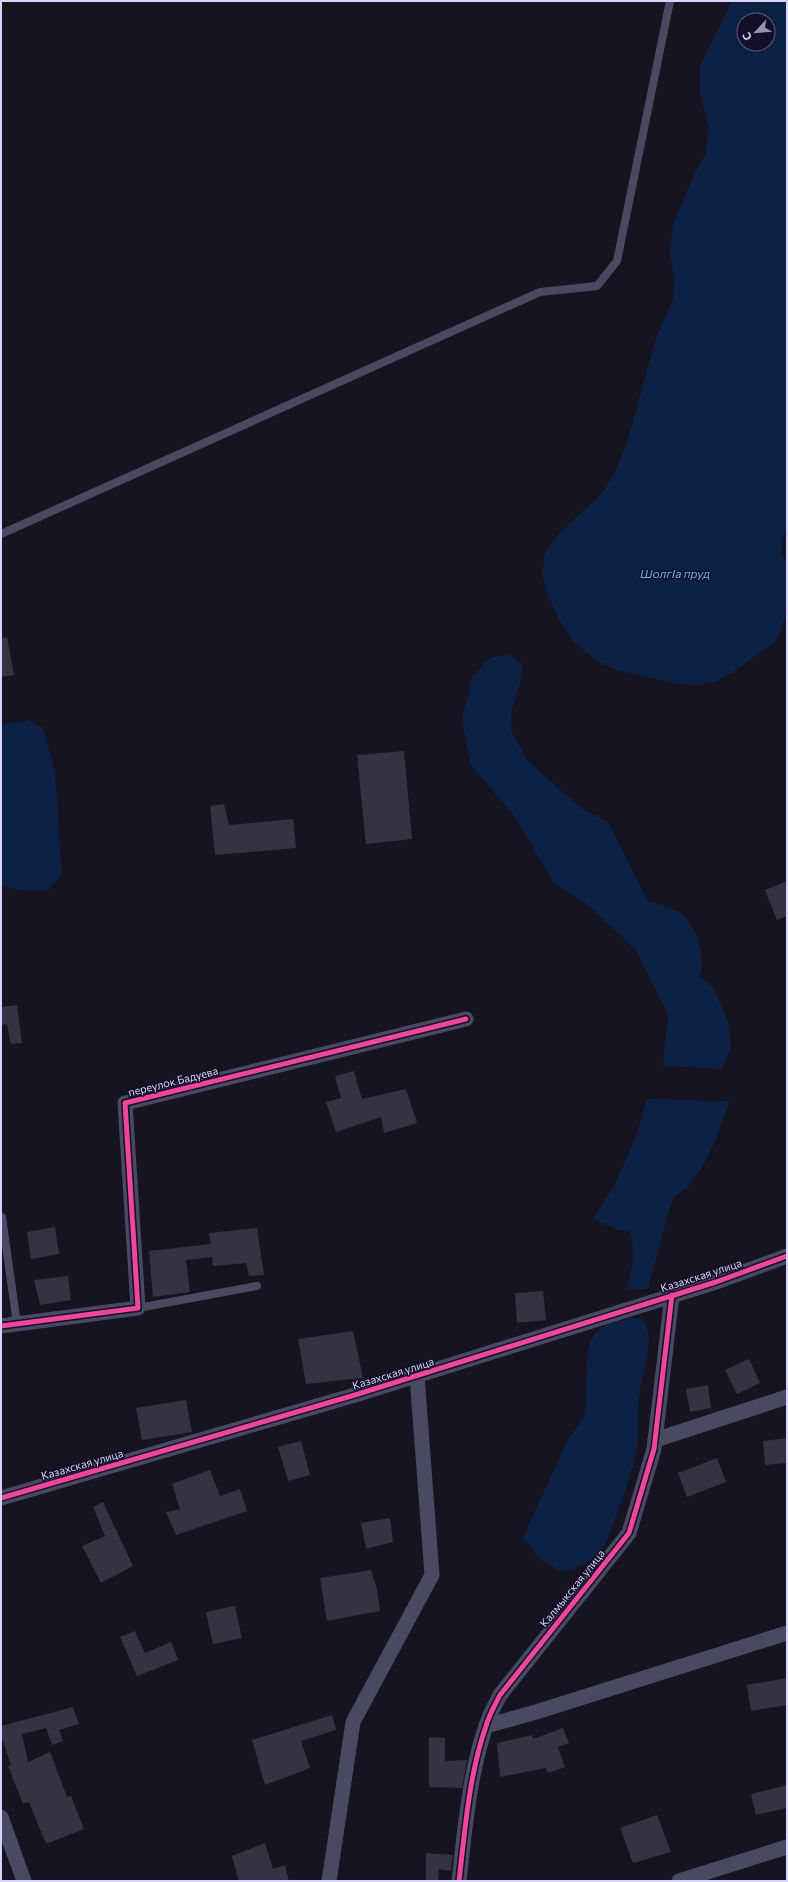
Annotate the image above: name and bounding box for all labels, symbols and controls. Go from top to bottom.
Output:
north arrow [736,12,776,52]
text: С [739,30,754,43]
water label: ШолгIа пруд [640,566,710,580]
street label: переулок Бадуева [127,1064,219,1098]
street label: Казахская улица [659,1256,743,1294]
street label: Казахская улица [351,1354,435,1392]
street label: Казахская улица [39,1446,125,1482]
street label: Калмыкская улица [537,1547,607,1629]

